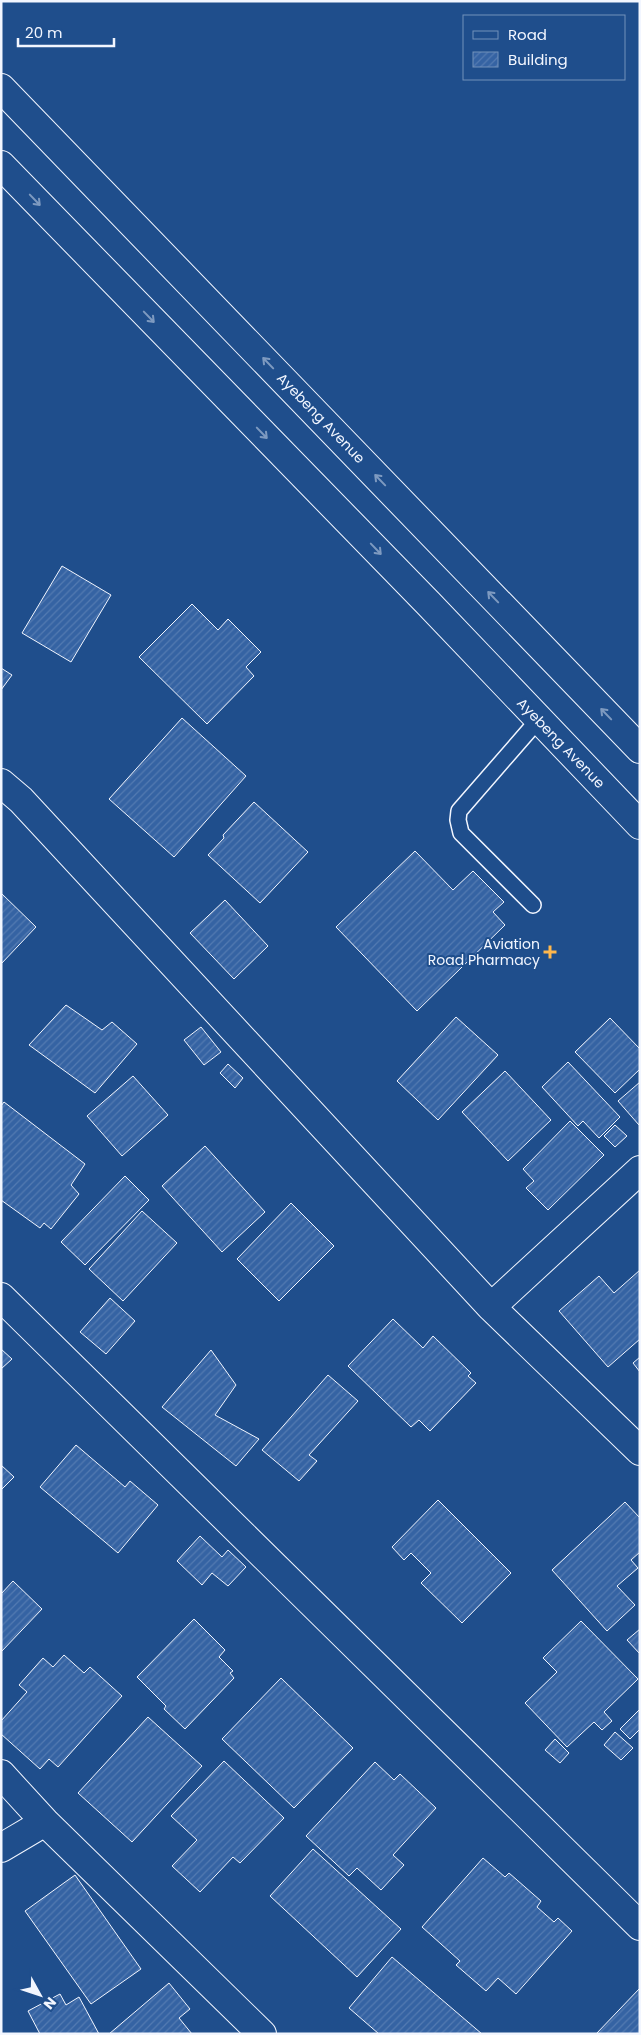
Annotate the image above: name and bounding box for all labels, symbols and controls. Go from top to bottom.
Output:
scale bar [18,15,114,47]
legend [463,15,626,80]
text: 20 m [25,22,63,43]
text: Road [508,24,547,45]
text: Building [508,49,568,70]
one-way arrow [29,194,41,207]
one-way arrow [143,310,155,323]
one-way arrow [261,357,274,369]
street label: Ayebeng Avenue [273,368,370,468]
one-way arrow [256,427,268,439]
one-way arrow [374,474,387,486]
one-way arrow [369,543,381,555]
one-way arrow [487,590,499,603]
street label: Ayebeng Avenue [513,693,610,793]
one-way arrow [600,708,612,720]
place label: Aviation Road Pharmacy [428,934,540,970]
marker: Aviation Road Pharmacy [544,946,556,958]
north arrow [15,1970,65,2020]
text: N [39,1993,61,2014]

